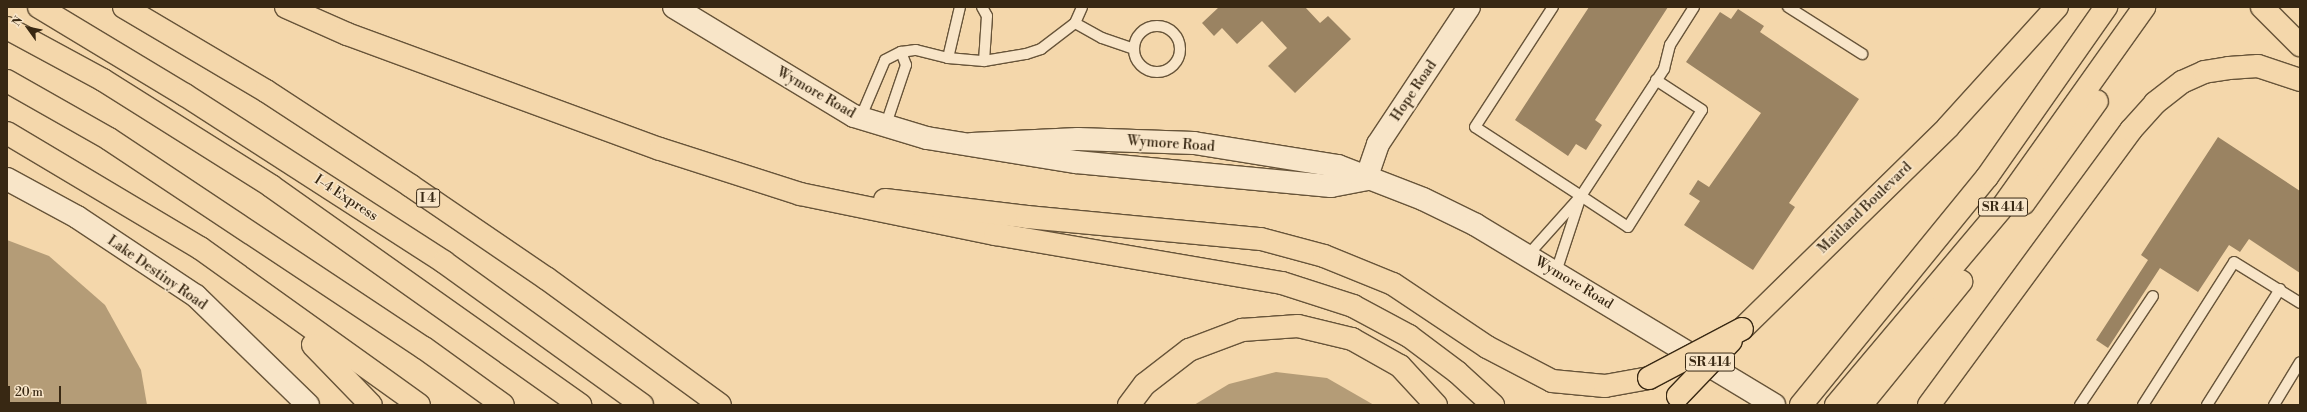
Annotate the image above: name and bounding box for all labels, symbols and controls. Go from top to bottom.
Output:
north arrow [8,8,48,48]
text: N [10,14,26,29]
street label: Hope Road [1388,57,1440,125]
street label: Wymore Road [774,64,858,122]
street label: Wymore Road [1127,133,1215,155]
street label: Maitland Boulevard [1815,159,1915,257]
street label: I-4 Express [311,171,381,225]
road number: I 4 [416,187,440,209]
road number: SR 414 [1977,196,2029,218]
street label: Lake Destiny Road [104,232,210,314]
street label: Wymore Road [1532,253,1616,313]
road number: SR 414 [1684,351,1736,373]
scale bar [10,378,63,404]
text: 20 m [15,385,43,400]

